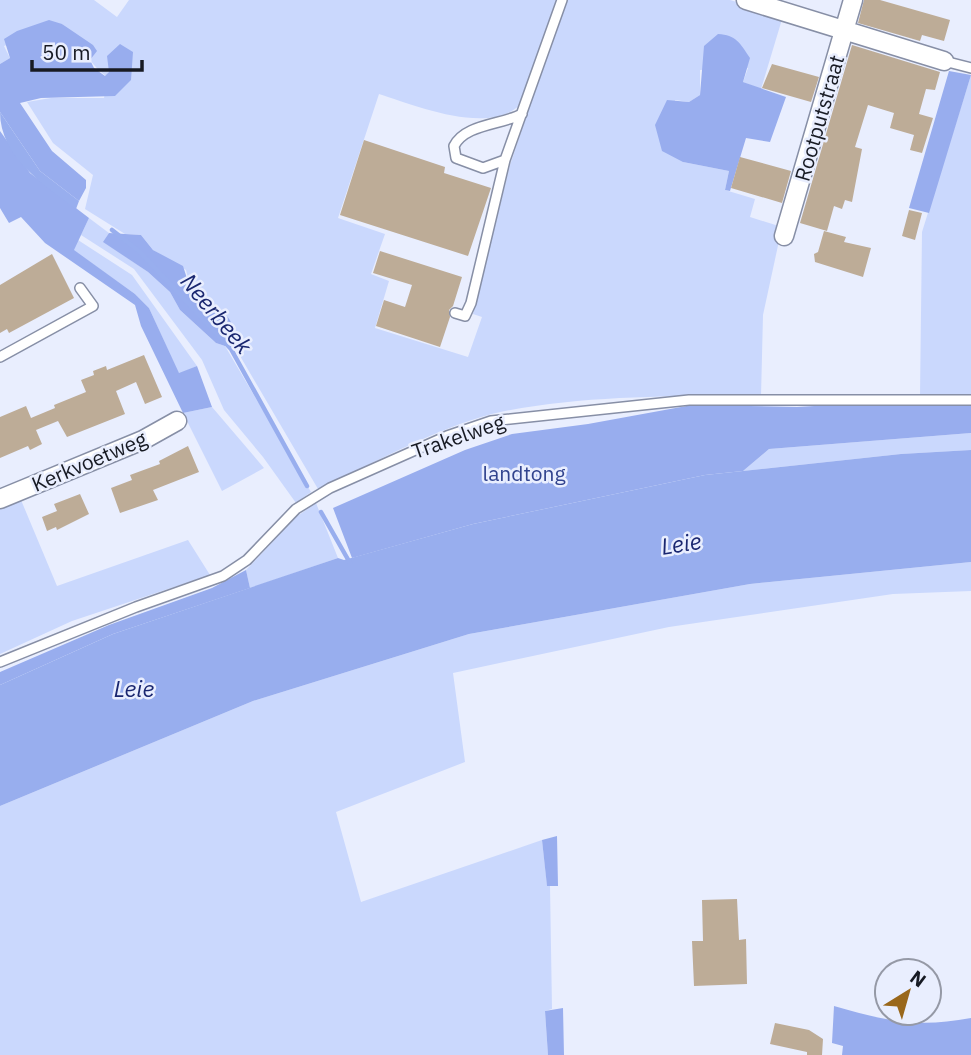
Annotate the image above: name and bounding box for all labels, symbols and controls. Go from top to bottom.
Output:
scale bar [32,28,142,72]
text: 50 m [42,38,91,66]
street label: Rootputstraat [788,51,850,185]
water label: Neerbeek [175,267,260,360]
street label: Trakelweg [408,407,508,465]
street label: Kerkvoetweg [27,424,151,498]
park label: landtong [482,459,566,487]
water label: Leie [659,525,704,561]
water label: Leie [114,673,154,703]
north arrow [873,957,943,1027]
text: N [906,965,931,992]

